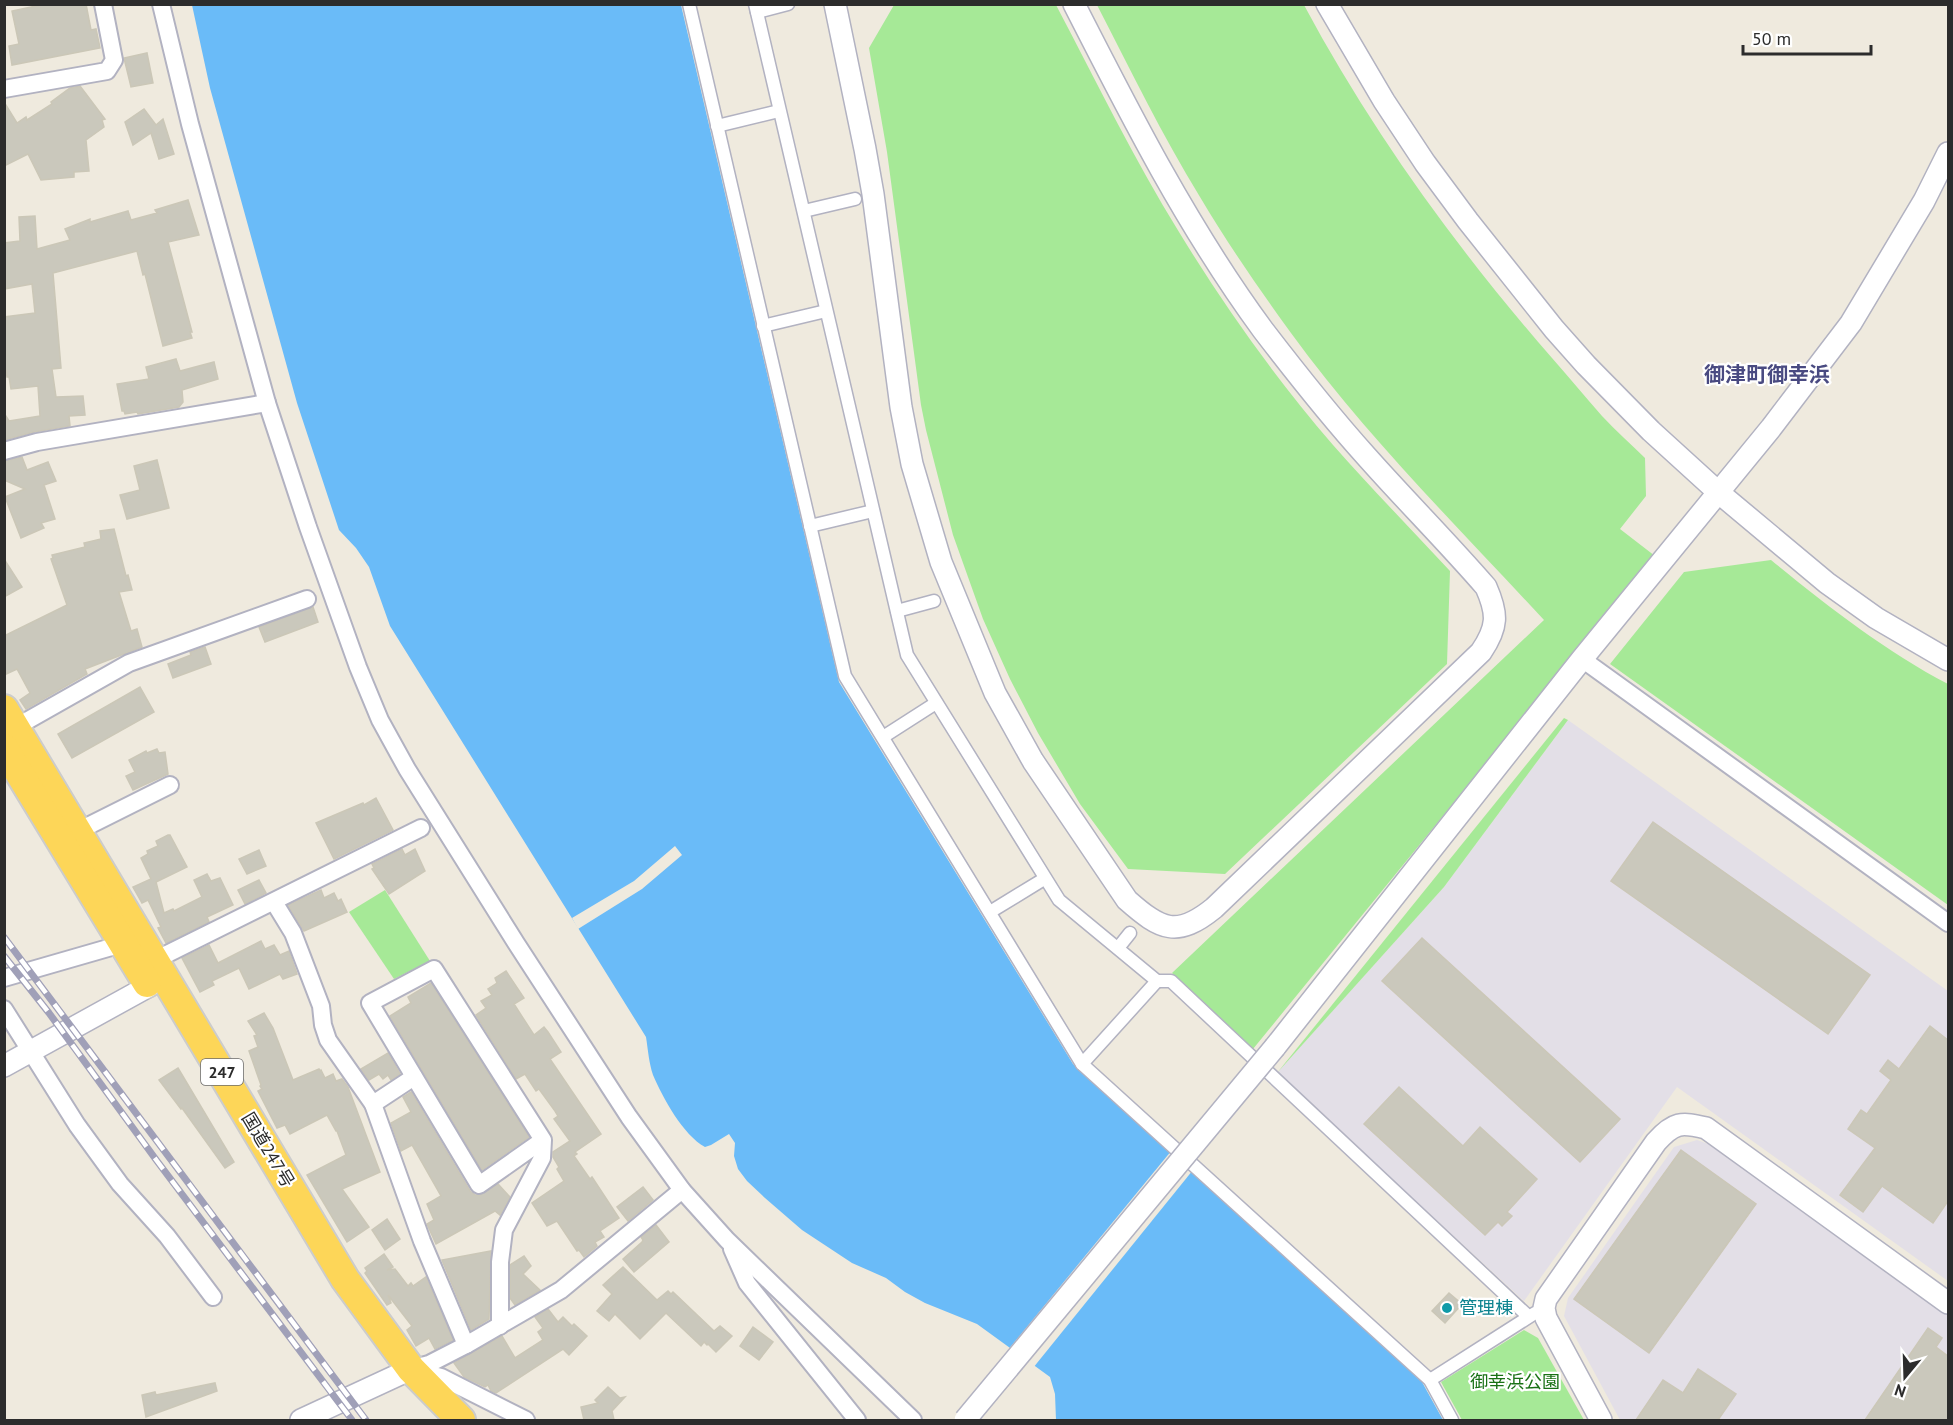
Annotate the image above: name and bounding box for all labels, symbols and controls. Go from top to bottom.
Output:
scale bar [1743,18,1870,56]
text: 50 m [1752,27,1791,50]
district label: 御津町御幸浜 [1704,361,1830,388]
road number: 247 [201,1059,243,1085]
street label: 国道247号 [237,1108,300,1191]
place label: 管理棟 [1459,1296,1513,1319]
marker: 管理棟 [1440,1301,1454,1315]
north arrow [1875,1347,1935,1407]
park label: 御幸浜公園 [1470,1370,1560,1393]
text: N [1892,1380,1908,1402]

